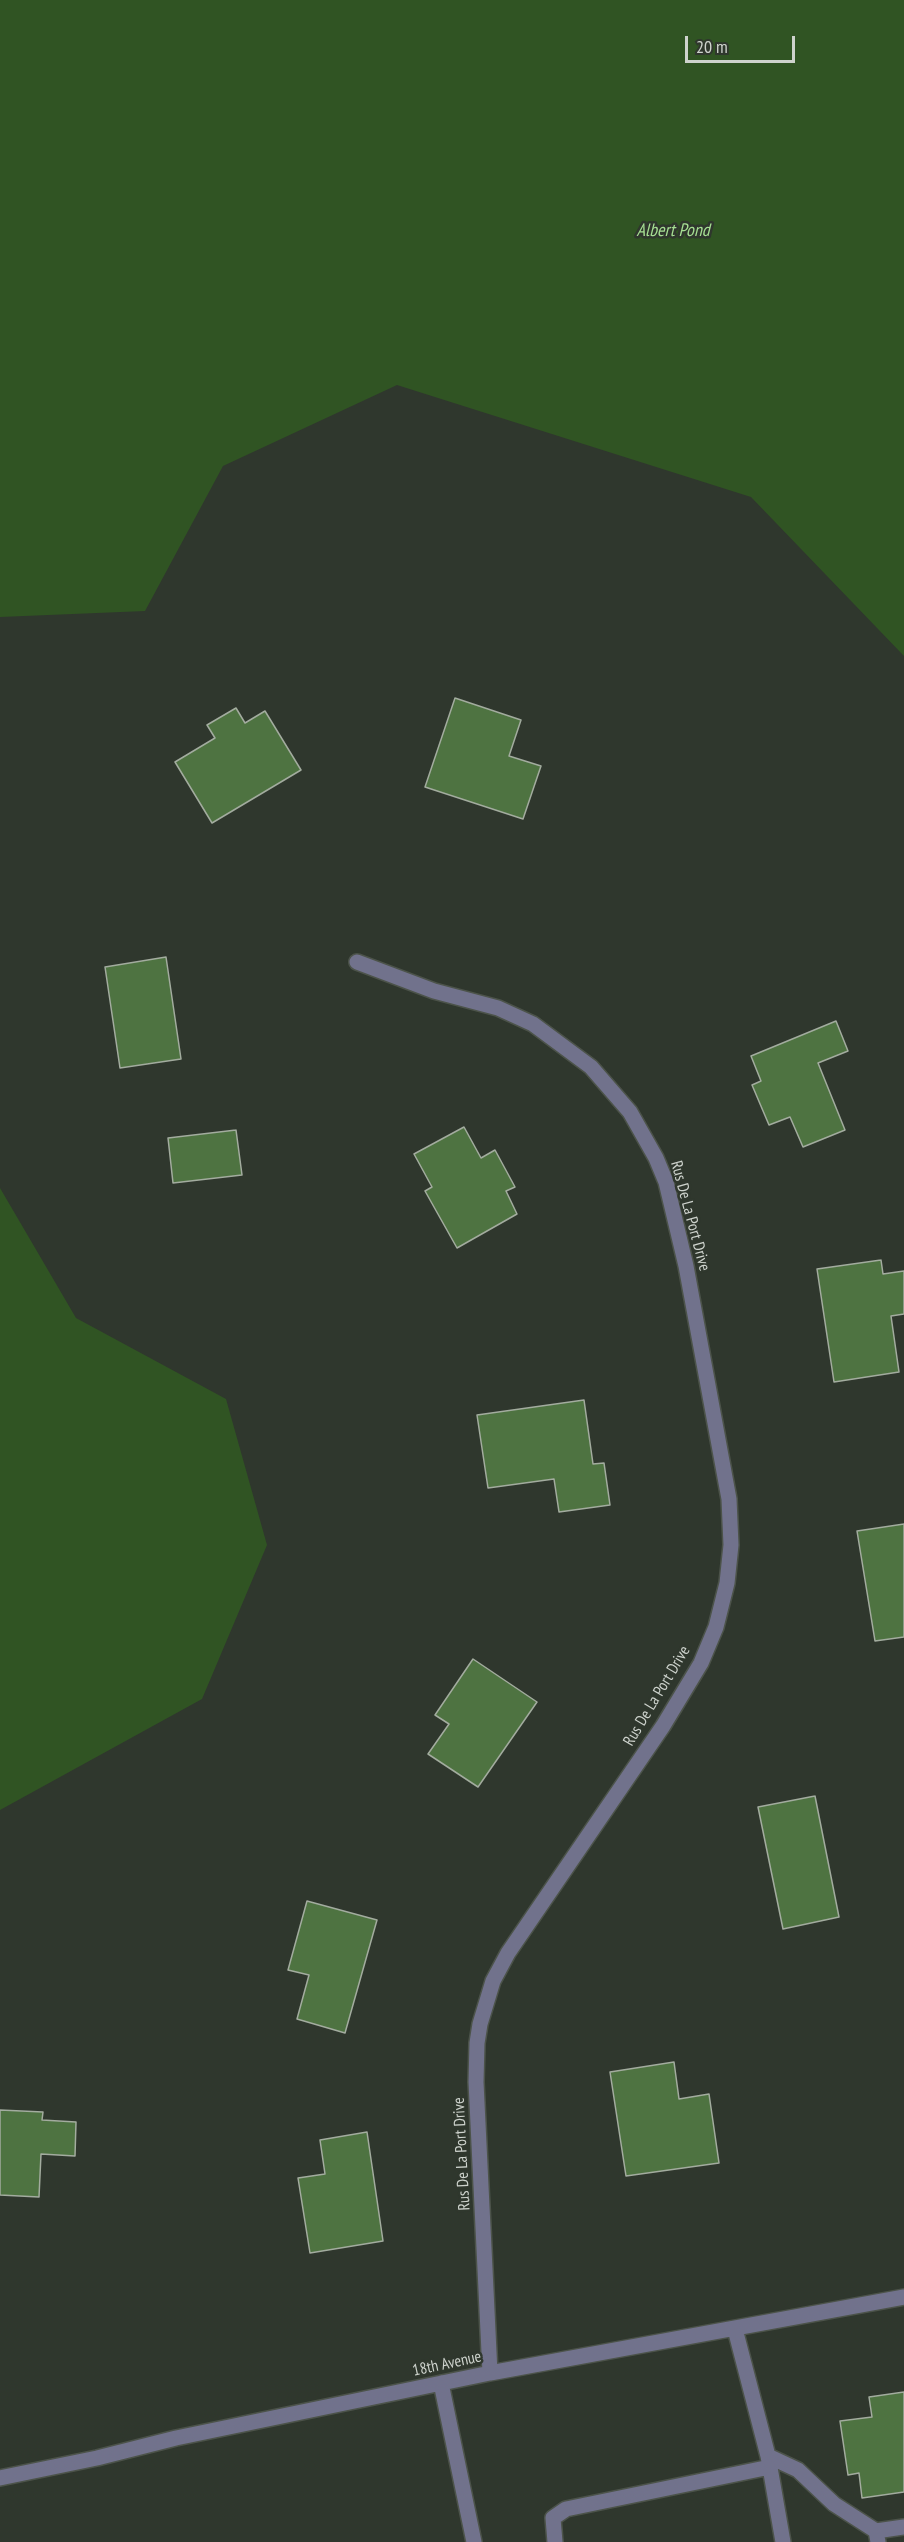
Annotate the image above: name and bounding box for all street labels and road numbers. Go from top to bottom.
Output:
street label: Rus De La Port Drive [666,1159,714,1273]
street label: Rus De La Port Drive [620,1642,694,1750]
street label: Rus De La Port Drive [449,2097,475,2211]
street label: 18th Avenue [411,2347,483,2381]

